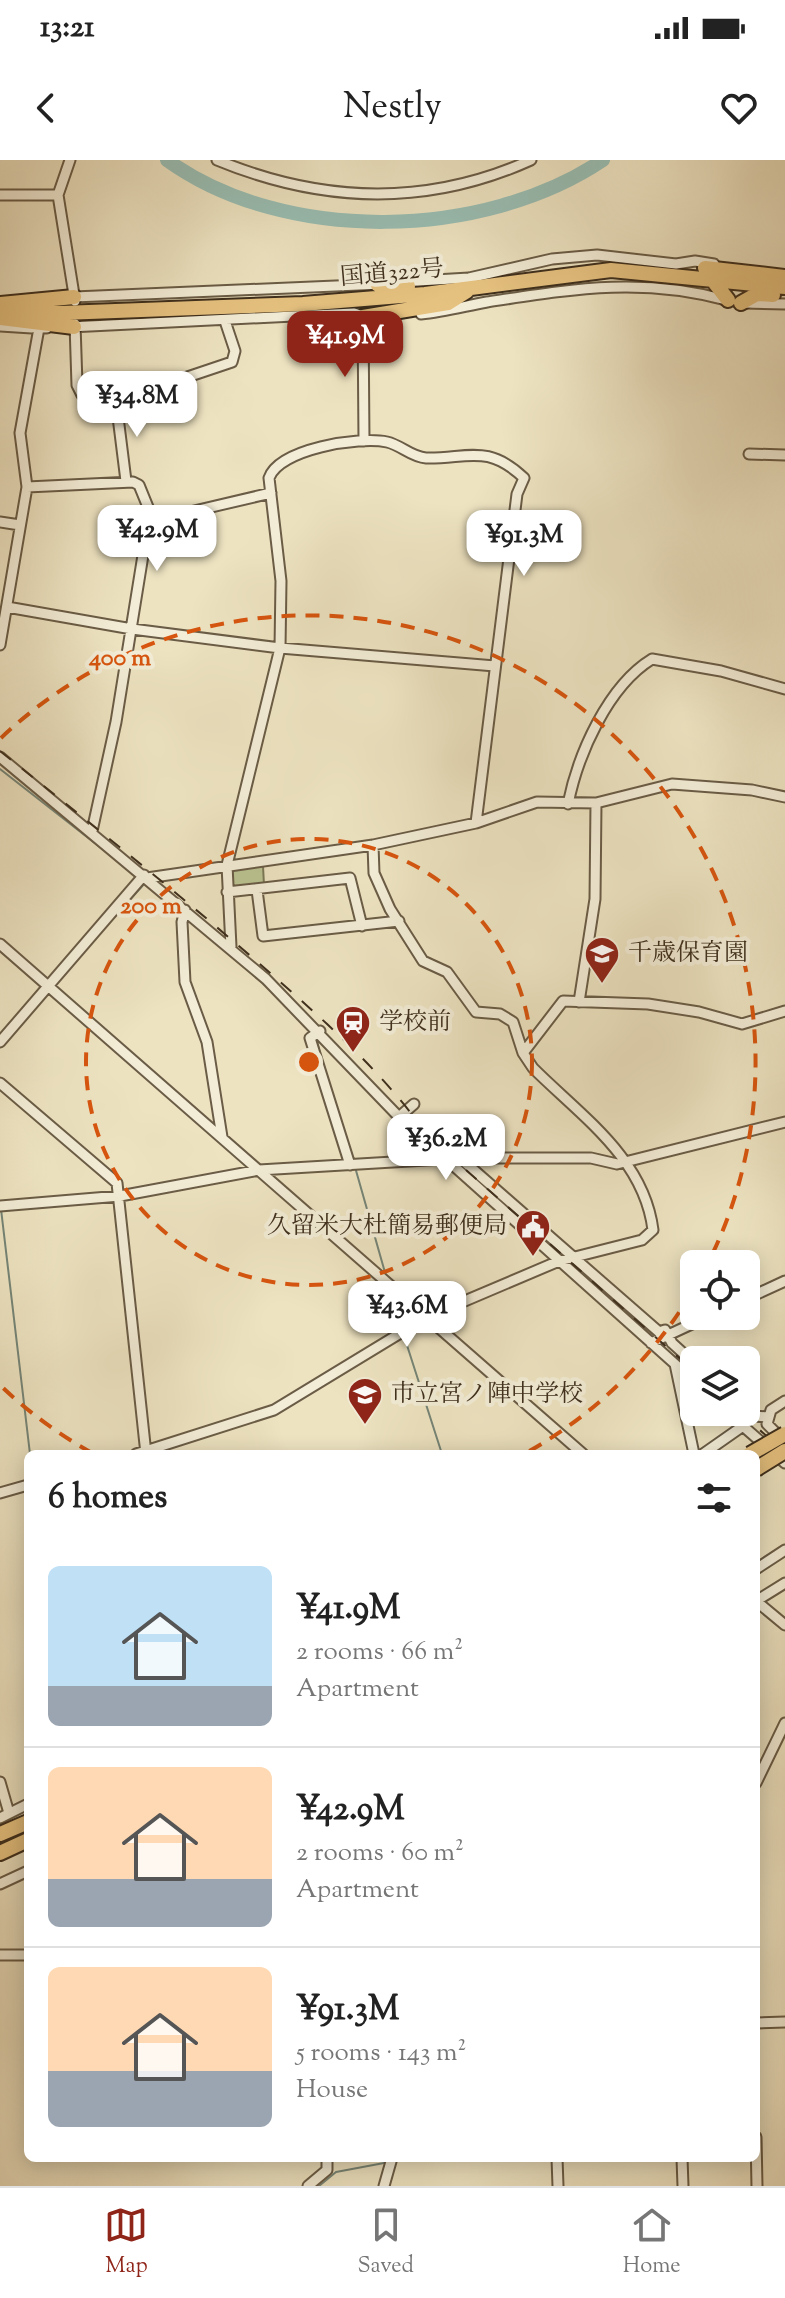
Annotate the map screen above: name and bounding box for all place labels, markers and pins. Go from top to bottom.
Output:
pin: ¥41.9M [280,311,410,379]
pin: ¥34.8M [72,371,202,439]
pin: ¥42.9M [92,505,222,573]
pin: ¥91.3M [459,510,589,578]
school or university icon: 千歳保育園 [583,935,621,985]
place label: 千歳保育園 [628,937,748,971]
station icon: 学校前 [334,1004,372,1054]
place label: 学校前 [379,1006,451,1040]
centre of rings [295,1048,323,1076]
pin: ¥36.2M [381,1114,511,1182]
public building icon: 久留米大杜簡易郵便局 [514,1208,552,1258]
place label: 久留米大杜簡易郵便局 [267,1210,507,1244]
pin: ¥43.6M [342,1281,472,1349]
school or university icon: 市立宮ノ陣中学校 [346,1376,384,1426]
place label: 市立宮ノ陣中学校 [391,1378,583,1412]

